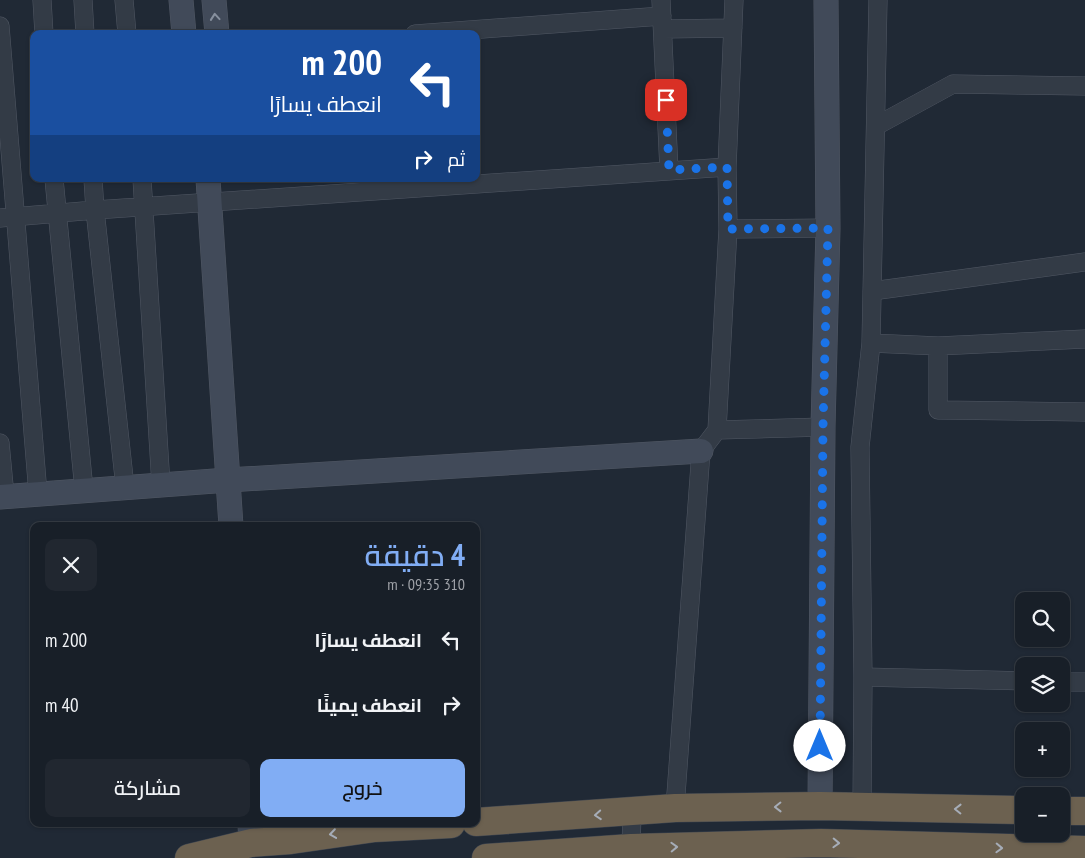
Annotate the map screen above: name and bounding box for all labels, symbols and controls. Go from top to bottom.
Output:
one-way arrow [210,13,221,21]
text: 200 m [301,39,382,85]
icon: left [400,50,465,115]
pin [645,79,687,121]
icon: arrive [652,86,680,114]
text: انعطف يسارًا [269,90,382,118]
icon: right [409,145,437,173]
text: ثم [447,147,465,171]
text: 4 دقيقة [365,535,465,574]
button: close [45,539,97,591]
text: 310 m · 09:35 [387,574,465,594]
map controls [1015,592,1070,842]
button: search [1015,592,1070,647]
icon: left [437,626,465,654]
text: 200 m [45,628,87,652]
text: انعطف يسارًا [314,628,422,652]
button: layers [1015,657,1070,712]
icon: right [437,691,465,719]
text: 40 m [45,693,79,717]
text: انعطف يمينًا [317,693,422,717]
position arrow [793,719,845,771]
button: + [1015,722,1070,777]
button: مشاركة [45,759,250,817]
button: خروج [260,759,465,817]
button: − [1015,787,1070,842]
one-way arrow [773,802,781,812]
one-way arrow [953,804,961,814]
one-way arrow [594,809,602,820]
one-way arrow [329,828,337,839]
one-way arrow [833,838,841,849]
one-way arrow [670,842,678,852]
one-way arrow [996,843,1003,853]

